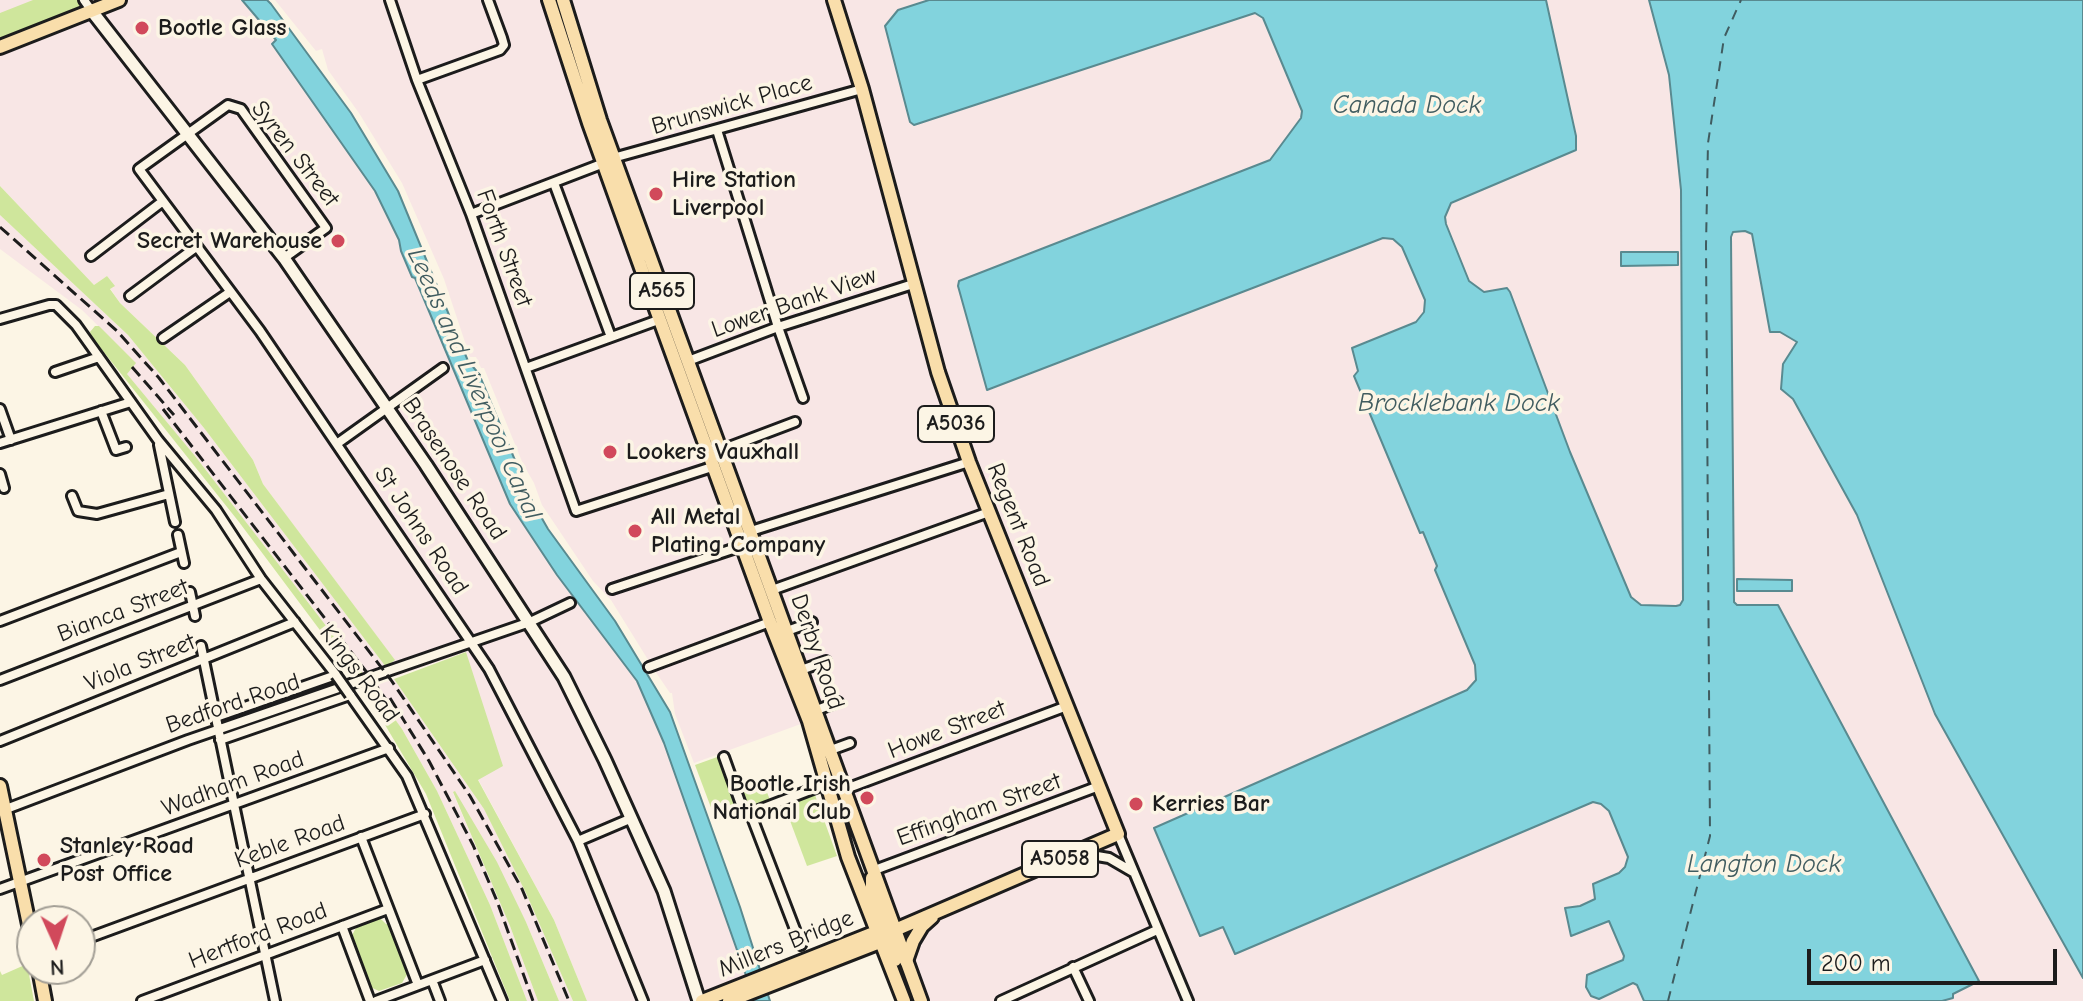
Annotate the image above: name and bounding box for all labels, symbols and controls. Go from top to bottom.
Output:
place label: Bootle Glass [158,14,286,42]
marker: Bootle Glass [133,19,151,37]
street label: Brunswick Place [648,68,816,142]
water label: Canada Dock [1333,90,1481,122]
street label: Syren Street [245,95,345,213]
place label: Hire Station Liverpool [672,166,796,222]
street label: Forth Street [470,185,538,311]
marker: Hire Station Liverpool [647,185,665,203]
place label: Secret Warehouse [137,227,322,255]
marker: Secret Warehouse [329,232,347,250]
water label: Leeds and Liverpool Canal [400,243,548,525]
street label: Lower Bank View [708,261,880,345]
road number: A565 [630,273,694,309]
water label: Brocklebank Dock [1358,388,1560,420]
street label: Brasenose Road [396,392,512,546]
road number: A5036 [918,406,994,442]
place label: Lookers Vauxhall [626,438,799,466]
marker: Lookers Vauxhall [601,443,619,461]
street label: Regent Road [980,459,1056,591]
street label: St Johns Road [368,462,474,600]
place label: All Metal Plating Company [651,503,825,559]
marker: All Metal Plating Company [626,522,644,540]
street label: Bianca Street [53,573,193,649]
street label: Derby Road [784,591,850,713]
street label: Kings Road [313,620,405,728]
street label: Viola Street [80,628,200,698]
street label: Bedford Road [162,668,304,740]
street label: Howe Street [884,694,1010,766]
street label: Wadham Road [158,745,308,823]
street label: Effingham Street [893,767,1065,853]
place label: Bootle Irish National Club [712,770,851,826]
marker: Bootle Irish National Club [858,789,876,807]
place label: Kerries Bar [1152,790,1270,818]
marker: Kerries Bar [1127,795,1145,813]
street label: Keble Road [231,809,349,875]
place label: Stanley Road Post Office [60,832,194,888]
road number: A5058 [1022,841,1098,877]
water label: Langton Dock [1687,849,1841,881]
marker: Stanley Road Post Office [35,851,53,869]
street label: Hertford Road [185,896,331,976]
street label: Millers Bridge [714,904,858,984]
north arrow [16,905,96,985]
scale bar [1811,933,2061,983]
text: 200 m [1821,949,1891,977]
text: N [49,954,65,980]

